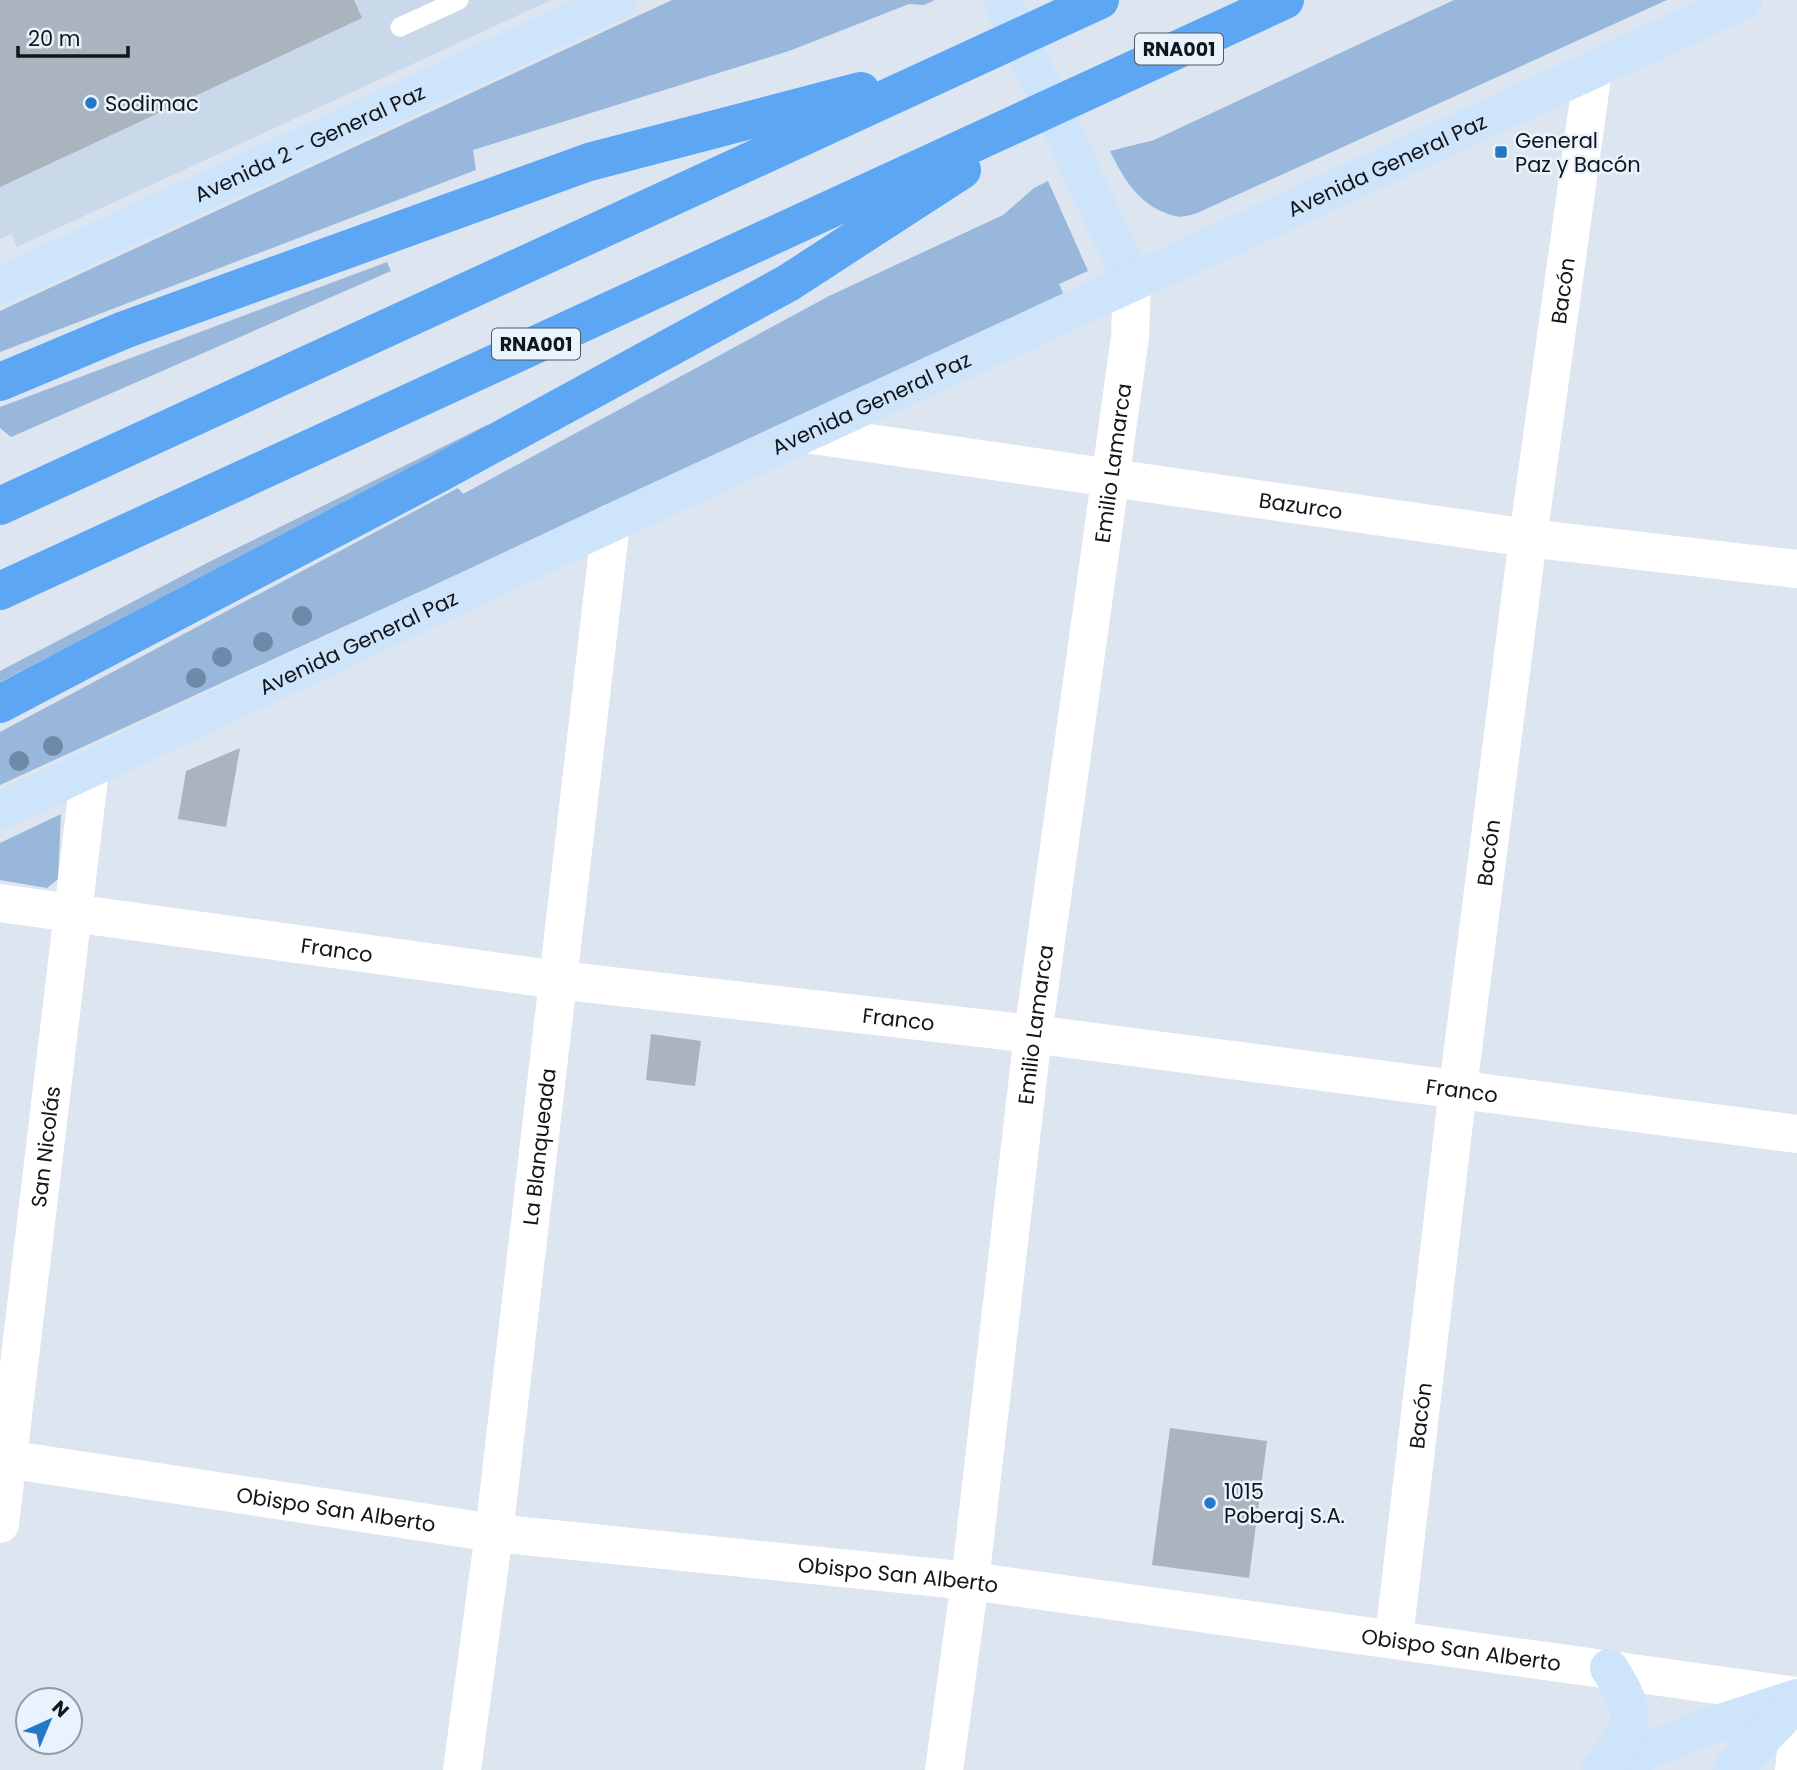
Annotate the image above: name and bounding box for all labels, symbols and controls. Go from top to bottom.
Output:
scale bar [18,14,128,58]
text: 20 m [28,24,81,53]
road number: RNA001 [1135,34,1223,64]
street label: Avenida 2 - General Paz [189,77,430,209]
place label: Sodimac [105,89,199,118]
marker: Sodimac [83,95,99,111]
street label: Avenida General Paz [1283,106,1491,223]
place label: General Paz y Bacón [1515,126,1641,179]
marker: General Paz y Bacón [1493,144,1509,160]
street label: Bacón [1543,255,1581,326]
road number: RNA001 [492,328,580,360]
street label: Avenida General Paz [767,344,975,461]
street label: Emilio Lamarca [1087,381,1138,545]
street label: Bazurco [1257,485,1345,526]
street label: Avenida General Paz [254,583,462,701]
street label: Bacón [1469,818,1507,888]
street label: Franco [299,930,375,969]
street label: Emilio Lamarca [1010,943,1060,1106]
street label: Franco [861,1000,936,1037]
street label: La Blanqueada [515,1067,562,1227]
street label: Franco [1424,1071,1500,1109]
street label: San Nicolás [23,1084,67,1209]
street label: Bacón [1402,1381,1438,1450]
place label: 1015 Poberaj S.A. [1224,1477,1345,1530]
street label: Obispo San Alberto [234,1480,438,1538]
marker: 1015 Poberaj S.A. [1202,1495,1218,1511]
street label: Obispo San Alberto [797,1549,1000,1599]
street label: Obispo San Alberto [1360,1621,1563,1678]
north arrow [14,1686,84,1756]
text: N [46,1694,75,1724]

